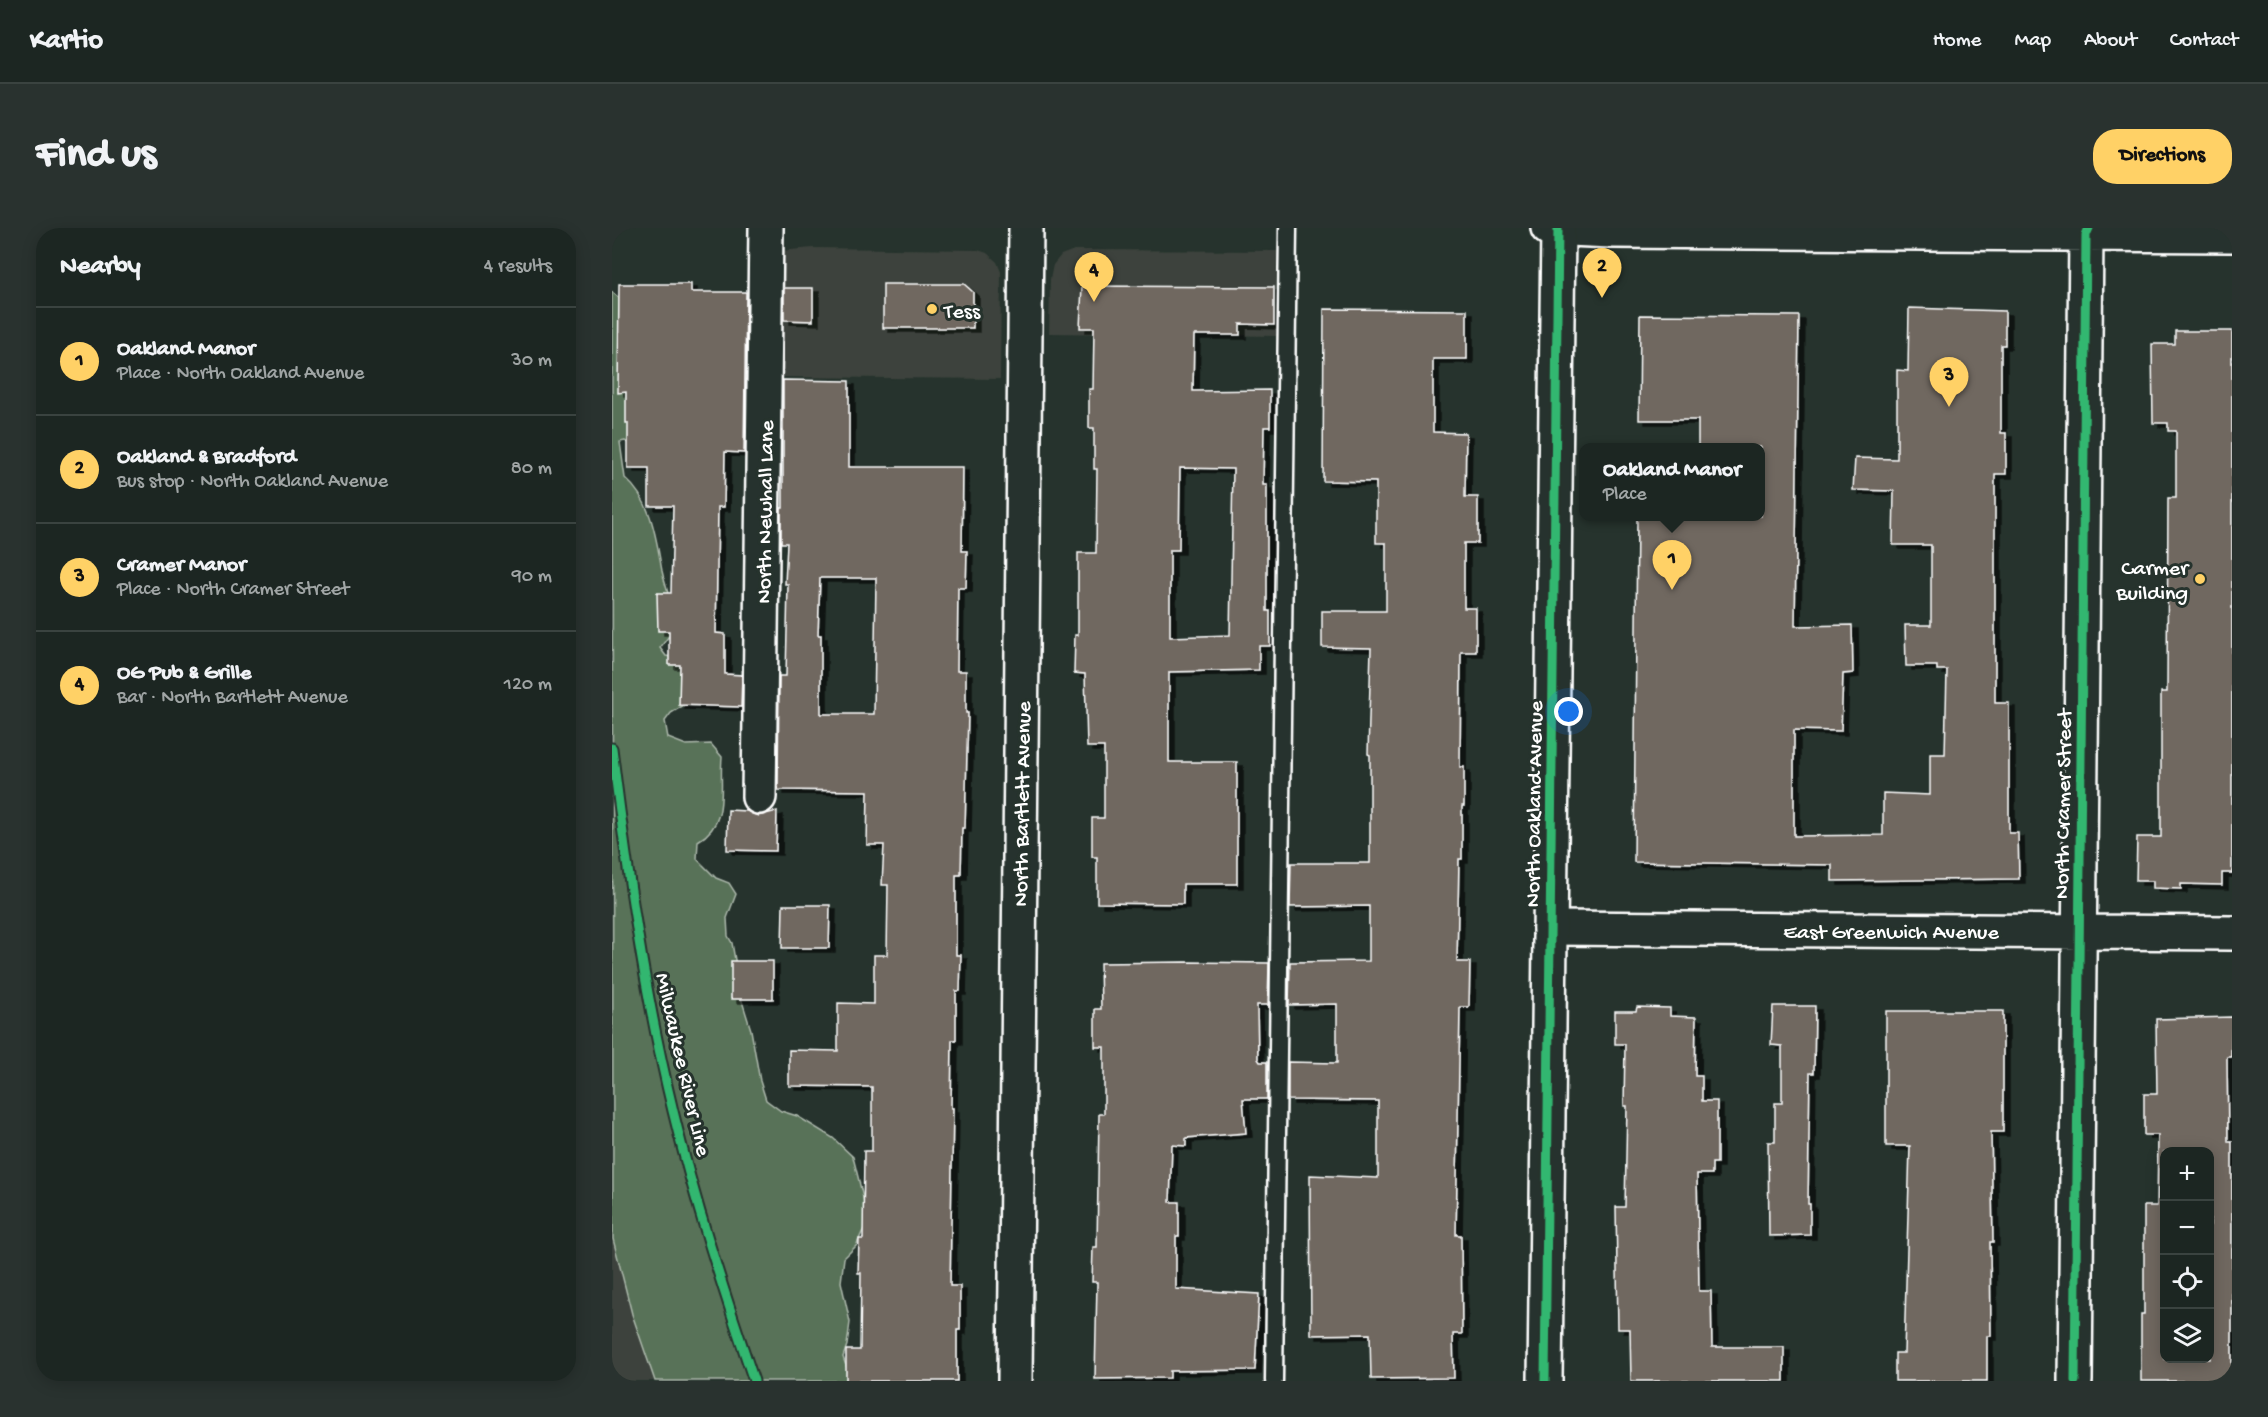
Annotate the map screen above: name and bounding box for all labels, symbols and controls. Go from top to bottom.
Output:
text: Kartio [30,25,103,58]
text: Home [1933,29,1981,54]
text: Map [2014,29,2051,54]
text: About [2084,29,2137,54]
text: Contact [2170,29,2238,54]
button: Directions [2093,129,2232,184]
text: Find us [36,132,156,181]
pin: 2 [1582,248,1622,298]
text: Nearby [60,252,141,283]
pin: 4 [1074,253,1114,302]
text: 4 results [484,256,552,279]
place label: Tess [942,300,981,326]
marker: Tess [925,302,939,316]
text: Oakland Manor [117,337,255,363]
text: 1 [75,350,84,373]
text: 30 m [511,350,552,373]
pin: 3 [1930,358,1968,407]
text: Place · North Oakland Avenue [117,363,364,386]
street label: North Newhall Lane [752,420,782,604]
popup [1579,443,1765,521]
text: Oakland & Bradford [117,445,296,471]
text: 2 [75,458,84,481]
text: 80 m [511,458,552,481]
text: Oakland Manor [1603,458,1741,484]
text: Bus stop · North Oakland Avenue [117,471,388,494]
text: Place [1603,484,1647,507]
pin: 1 [1652,540,1692,590]
text: Cramer Manor [117,553,246,579]
place label: Carmer Building [2115,557,2190,608]
text: 3 [74,566,85,589]
text: 90 m [512,566,552,589]
marker: Carmer Building [2193,572,2207,586]
text: Place · North Cramer Street [117,579,349,602]
text: OG Pub & Grille [117,661,251,687]
text: 4 [75,674,84,697]
text: 120 m [504,674,552,697]
text: Bar · North Bartlett Avenue [117,687,348,710]
your location [1554,697,1583,726]
street label: North Oakland Avenue [1521,700,1551,908]
street label: North Bartlett Avenue [1009,701,1039,907]
street label: North Cramer Street [2050,707,2080,899]
street label: East Greenwich Avenue [1783,921,1999,947]
street label: Milwaukee River Line [647,971,715,1160]
map controls [2160,1147,2214,1363]
button: + [2160,1147,2214,1201]
button: − [2160,1201,2214,1255]
button: locate [2160,1255,2214,1309]
button: layers [2160,1309,2214,1363]

